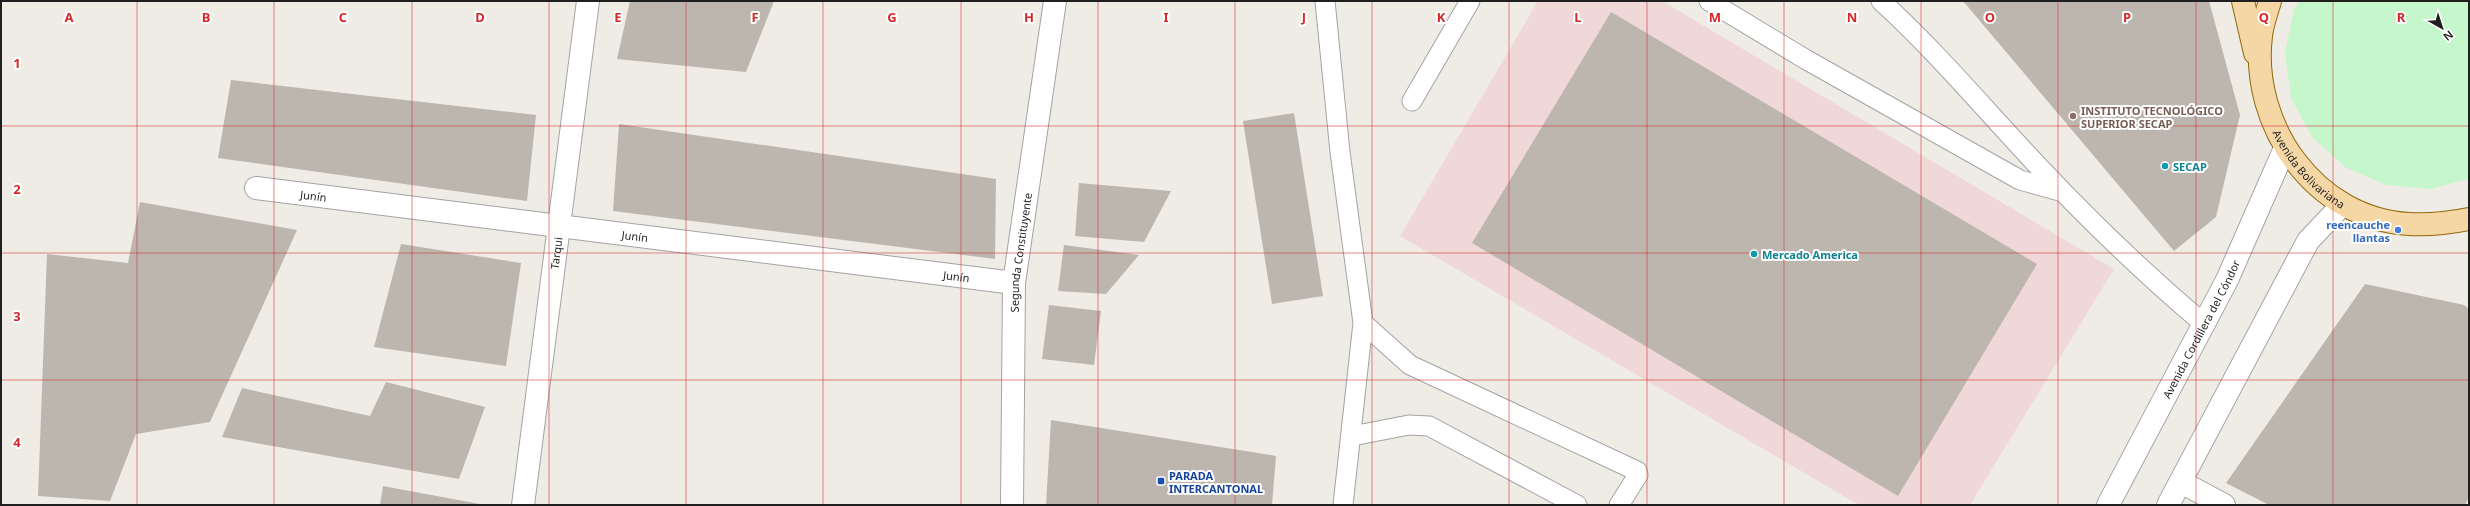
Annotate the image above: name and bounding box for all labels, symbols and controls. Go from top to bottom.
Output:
text: A [65,8,74,26]
text: B [202,8,210,26]
text: C [339,8,347,26]
text: D [475,8,485,26]
text: E [614,8,622,26]
text: F [751,8,759,26]
text: G [887,8,897,26]
text: H [1024,8,1034,26]
text: I [1163,8,1169,26]
text: J [1301,8,1306,26]
text: K [1437,8,1446,26]
text: L [1574,8,1582,26]
text: M [1709,8,1721,26]
text: N [1847,8,1857,26]
text: O [1985,8,1995,26]
text: P [2123,8,2131,26]
text: Q [2259,8,2269,26]
text: R [2397,8,2406,26]
north arrow [2422,8,2462,48]
text: N [2440,28,2457,45]
text: 1 [13,54,21,72]
place label: INSTITUTO TECNOLÓGICO SUPERIOR SECAP [2081,103,2223,131]
marker: INSTITUTO TECNOLÓGICO SUPERIOR SECAP [2068,111,2078,121]
street label: Avenida Bolivariana [2270,127,2348,211]
place label: SECAP [2173,159,2207,174]
marker: SECAP [2160,161,2170,171]
text: 2 [13,180,21,198]
street label: Junín [299,186,328,204]
street label: Segunda Constituyente [1006,192,1035,312]
place label: reencauche llantas [2326,217,2390,245]
marker: reencauche llantas [2393,225,2403,235]
street label: Junín [620,226,649,245]
street label: Tarqui [546,236,565,270]
place label: Mercado America [1762,247,1858,262]
marker: Mercado America [1749,249,1759,259]
street label: Avenida Cordillera del Cóndor [2158,257,2243,401]
street label: Junín [942,267,970,285]
text: 3 [13,307,21,325]
text: 4 [13,433,21,451]
place label: PARADA INTERCANTONAL [1169,468,1263,496]
marker: PARADA INTERCANTONAL [1156,476,1166,486]

